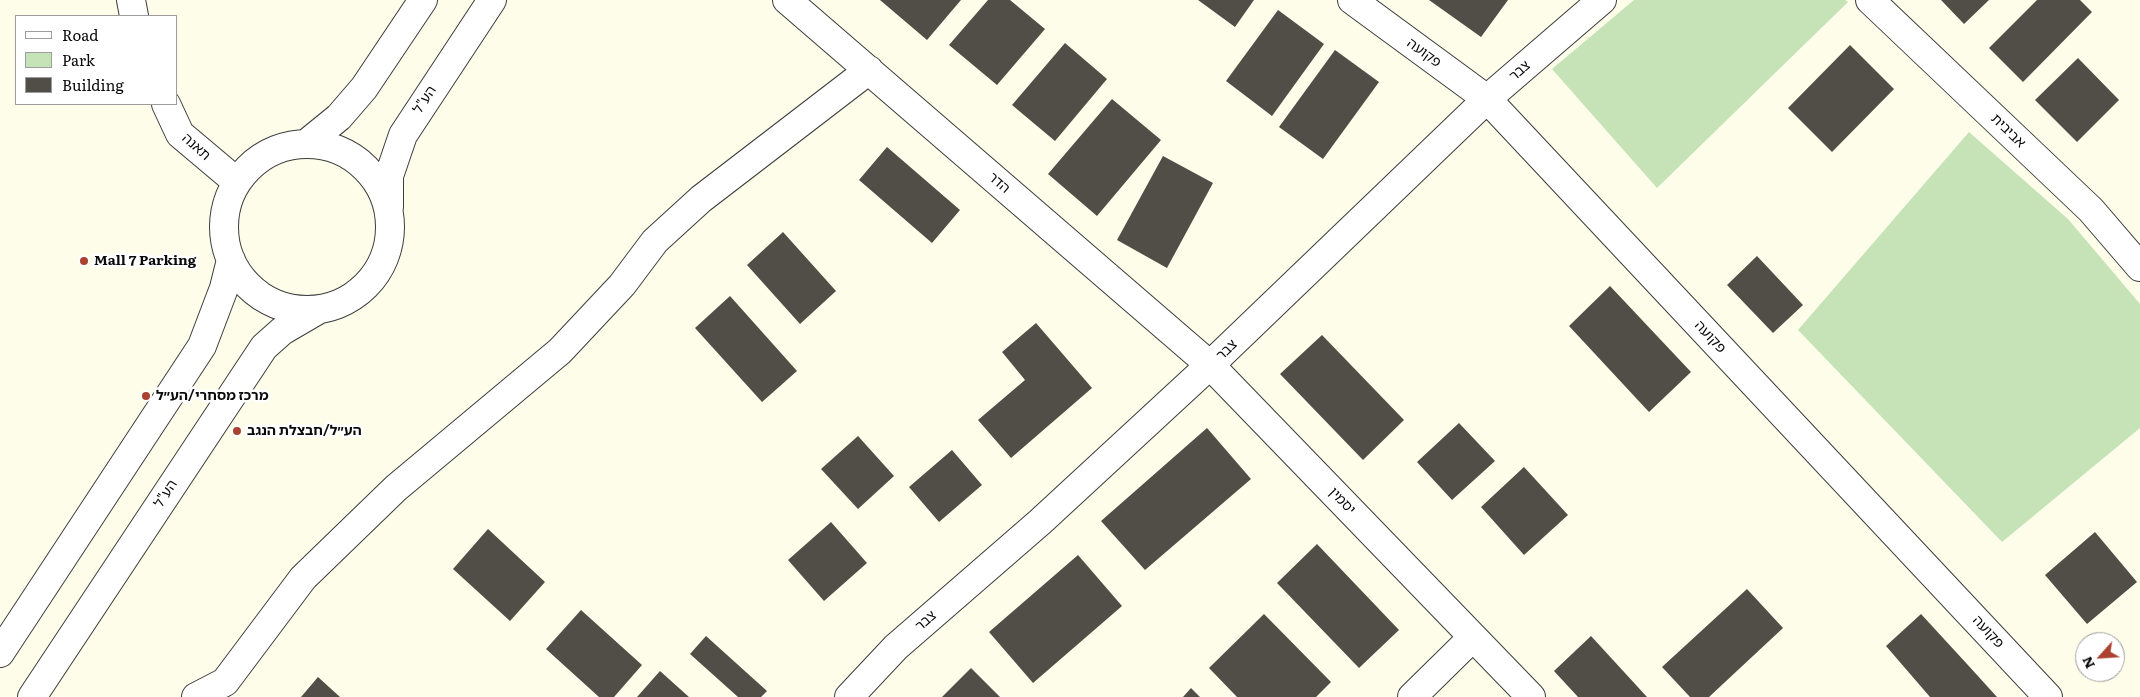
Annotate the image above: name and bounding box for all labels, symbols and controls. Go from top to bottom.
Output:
legend [15,15,178,105]
text: Road [62,23,98,46]
street label: פקועה [1403,35,1445,71]
text: Park [62,48,95,71]
street label: צבר [1506,57,1534,85]
text: Building [62,73,124,96]
street label: הע"ל [410,83,440,117]
street label: אביבית [1987,111,2029,151]
street label: תאנה [178,130,214,164]
street label: הדר [985,169,1013,197]
place label: Mall 7 Parking [94,253,196,269]
marker: Mall 7 Parking [78,255,90,267]
street label: פקועה [1691,317,1729,357]
street label: צבר [1213,336,1241,364]
place label: מרכז מסחרי/הע״ל [156,388,268,404]
marker: מרכז מסחרי/הע״ל [140,390,152,402]
place label: הע״ל/חבצלת הנגב [247,423,362,439]
marker: הע״ל/חבצלת הנגב [231,425,243,437]
street label: הע"ל [151,477,181,511]
street label: יסמין [1325,484,1359,518]
street label: צבר [912,607,940,635]
street label: פקועה [1969,612,2007,652]
north arrow [2075,632,2125,682]
text: N [2076,653,2099,673]

